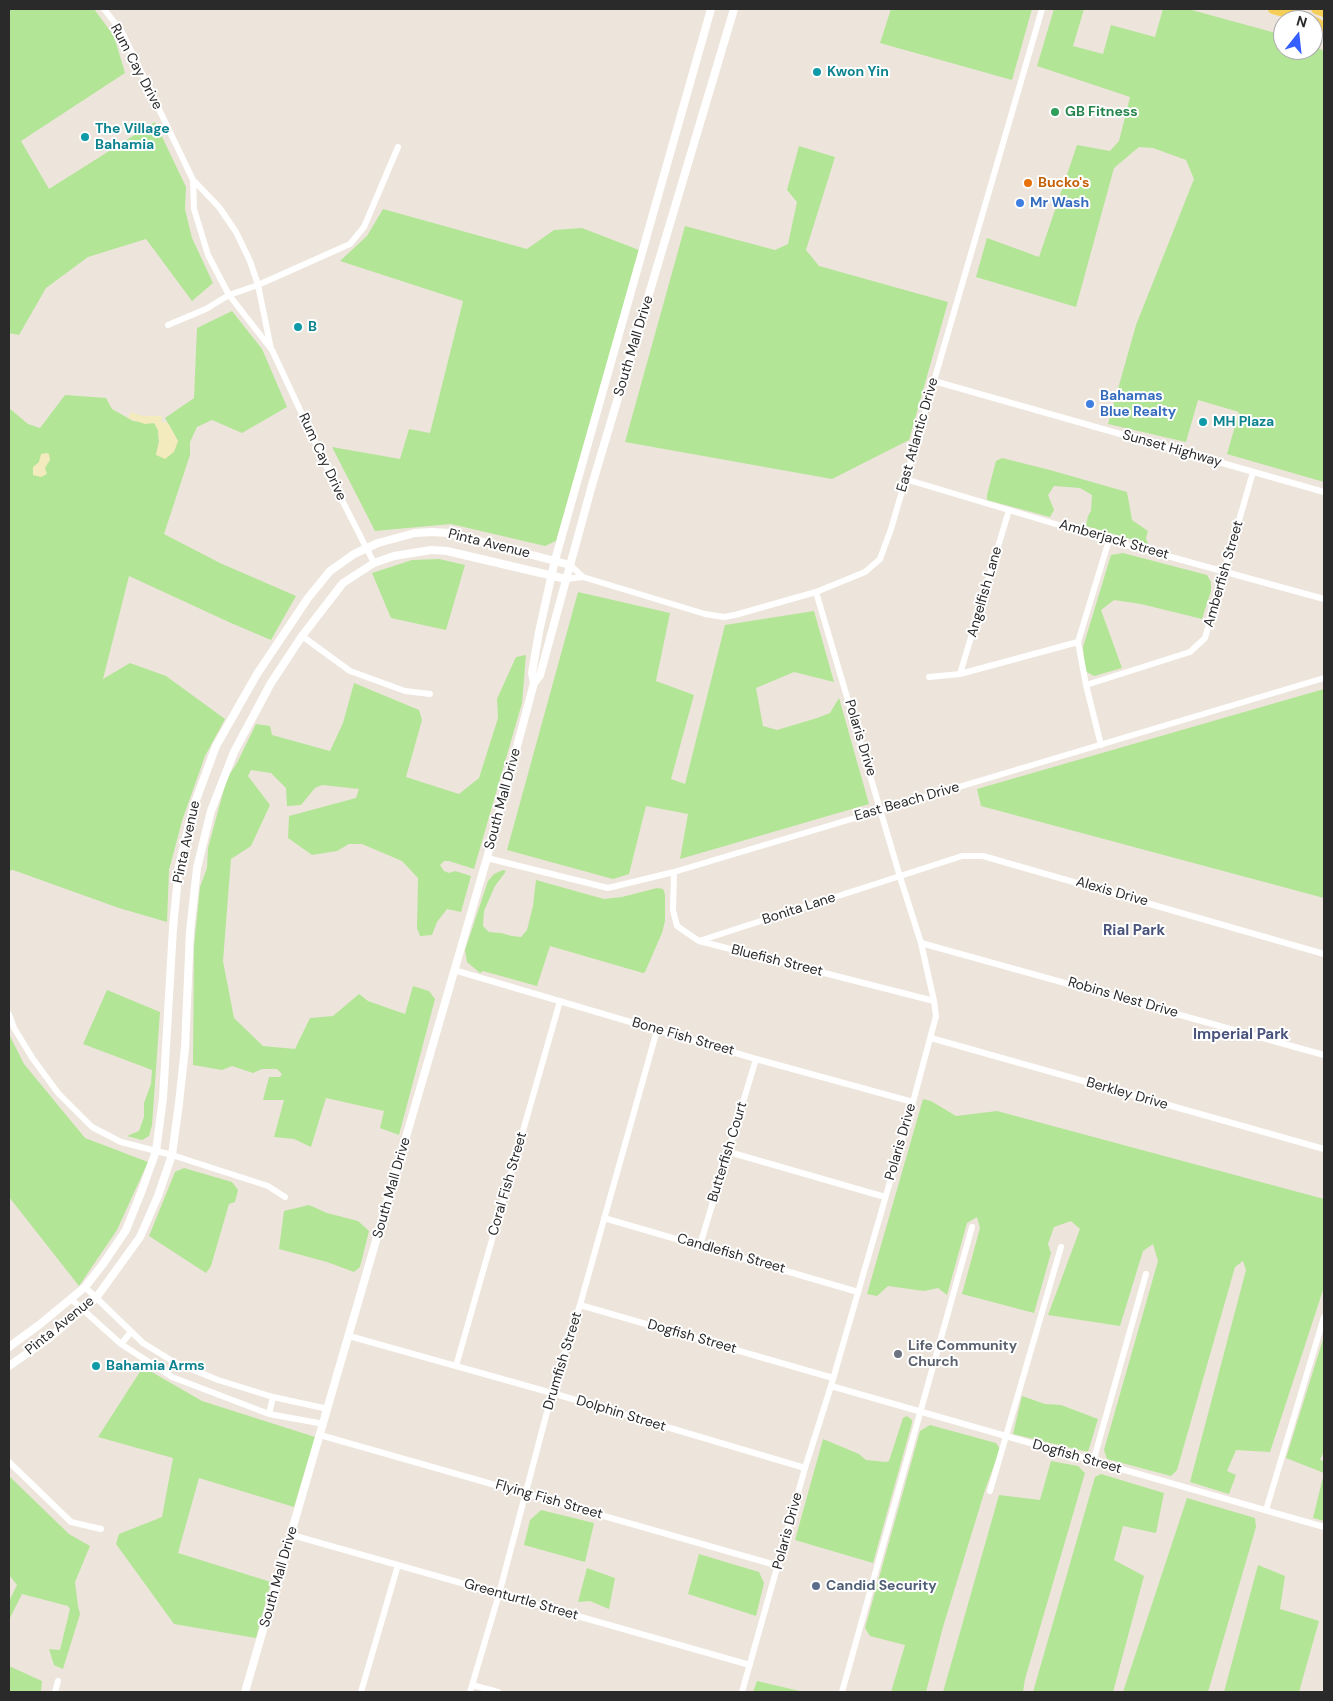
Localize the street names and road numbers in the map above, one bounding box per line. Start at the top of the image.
street label: Rum Cay Drive [106,21,166,113]
street label: South Mall Drive [611,294,657,398]
street label: East Atlantic Drive [894,376,942,494]
street label: Rum Cay Drive [294,411,350,503]
street label: Sunset Highway [1120,427,1224,471]
street label: Amberjack Street [1057,516,1171,564]
street label: Amberfish Street [1201,519,1247,629]
street label: Pinta Avenue [446,526,532,562]
street label: Angelfish Lane [964,545,1006,639]
street label: Polaris Drive [840,698,880,778]
street label: South Mall Drive [481,746,525,852]
street label: East Beach Drive [853,779,961,825]
street label: Pinta Avenue [170,799,204,885]
street label: Alexis Drive [1074,874,1150,910]
street label: Bonita Lane [760,889,838,929]
street label: Bluefish Street [729,941,825,981]
street label: Robins Nest Drive [1066,974,1180,1022]
street label: Bone Fish Street [630,1014,736,1060]
street label: Berkley Drive [1084,1074,1170,1114]
street label: Butterfish Court [705,1100,751,1204]
street label: Polaris Drive [882,1102,920,1182]
street label: Coral Fish Street [485,1130,531,1238]
street label: South Mall Drive [370,1136,414,1240]
street label: Candlefish Street [675,1231,787,1277]
street label: Pinta Avenue [22,1293,98,1359]
street label: Drumfish Street [540,1310,586,1412]
street label: Dogfish Street [646,1316,738,1358]
street label: Dolphin Street [574,1392,668,1436]
street label: Dogfish Street [1031,1436,1123,1478]
street label: Flying Fish Street [494,1477,604,1523]
street label: Polaris Drive [770,1491,806,1571]
street label: South Mall Drive [257,1525,301,1629]
street label: Greenturtle Street [462,1576,580,1624]

